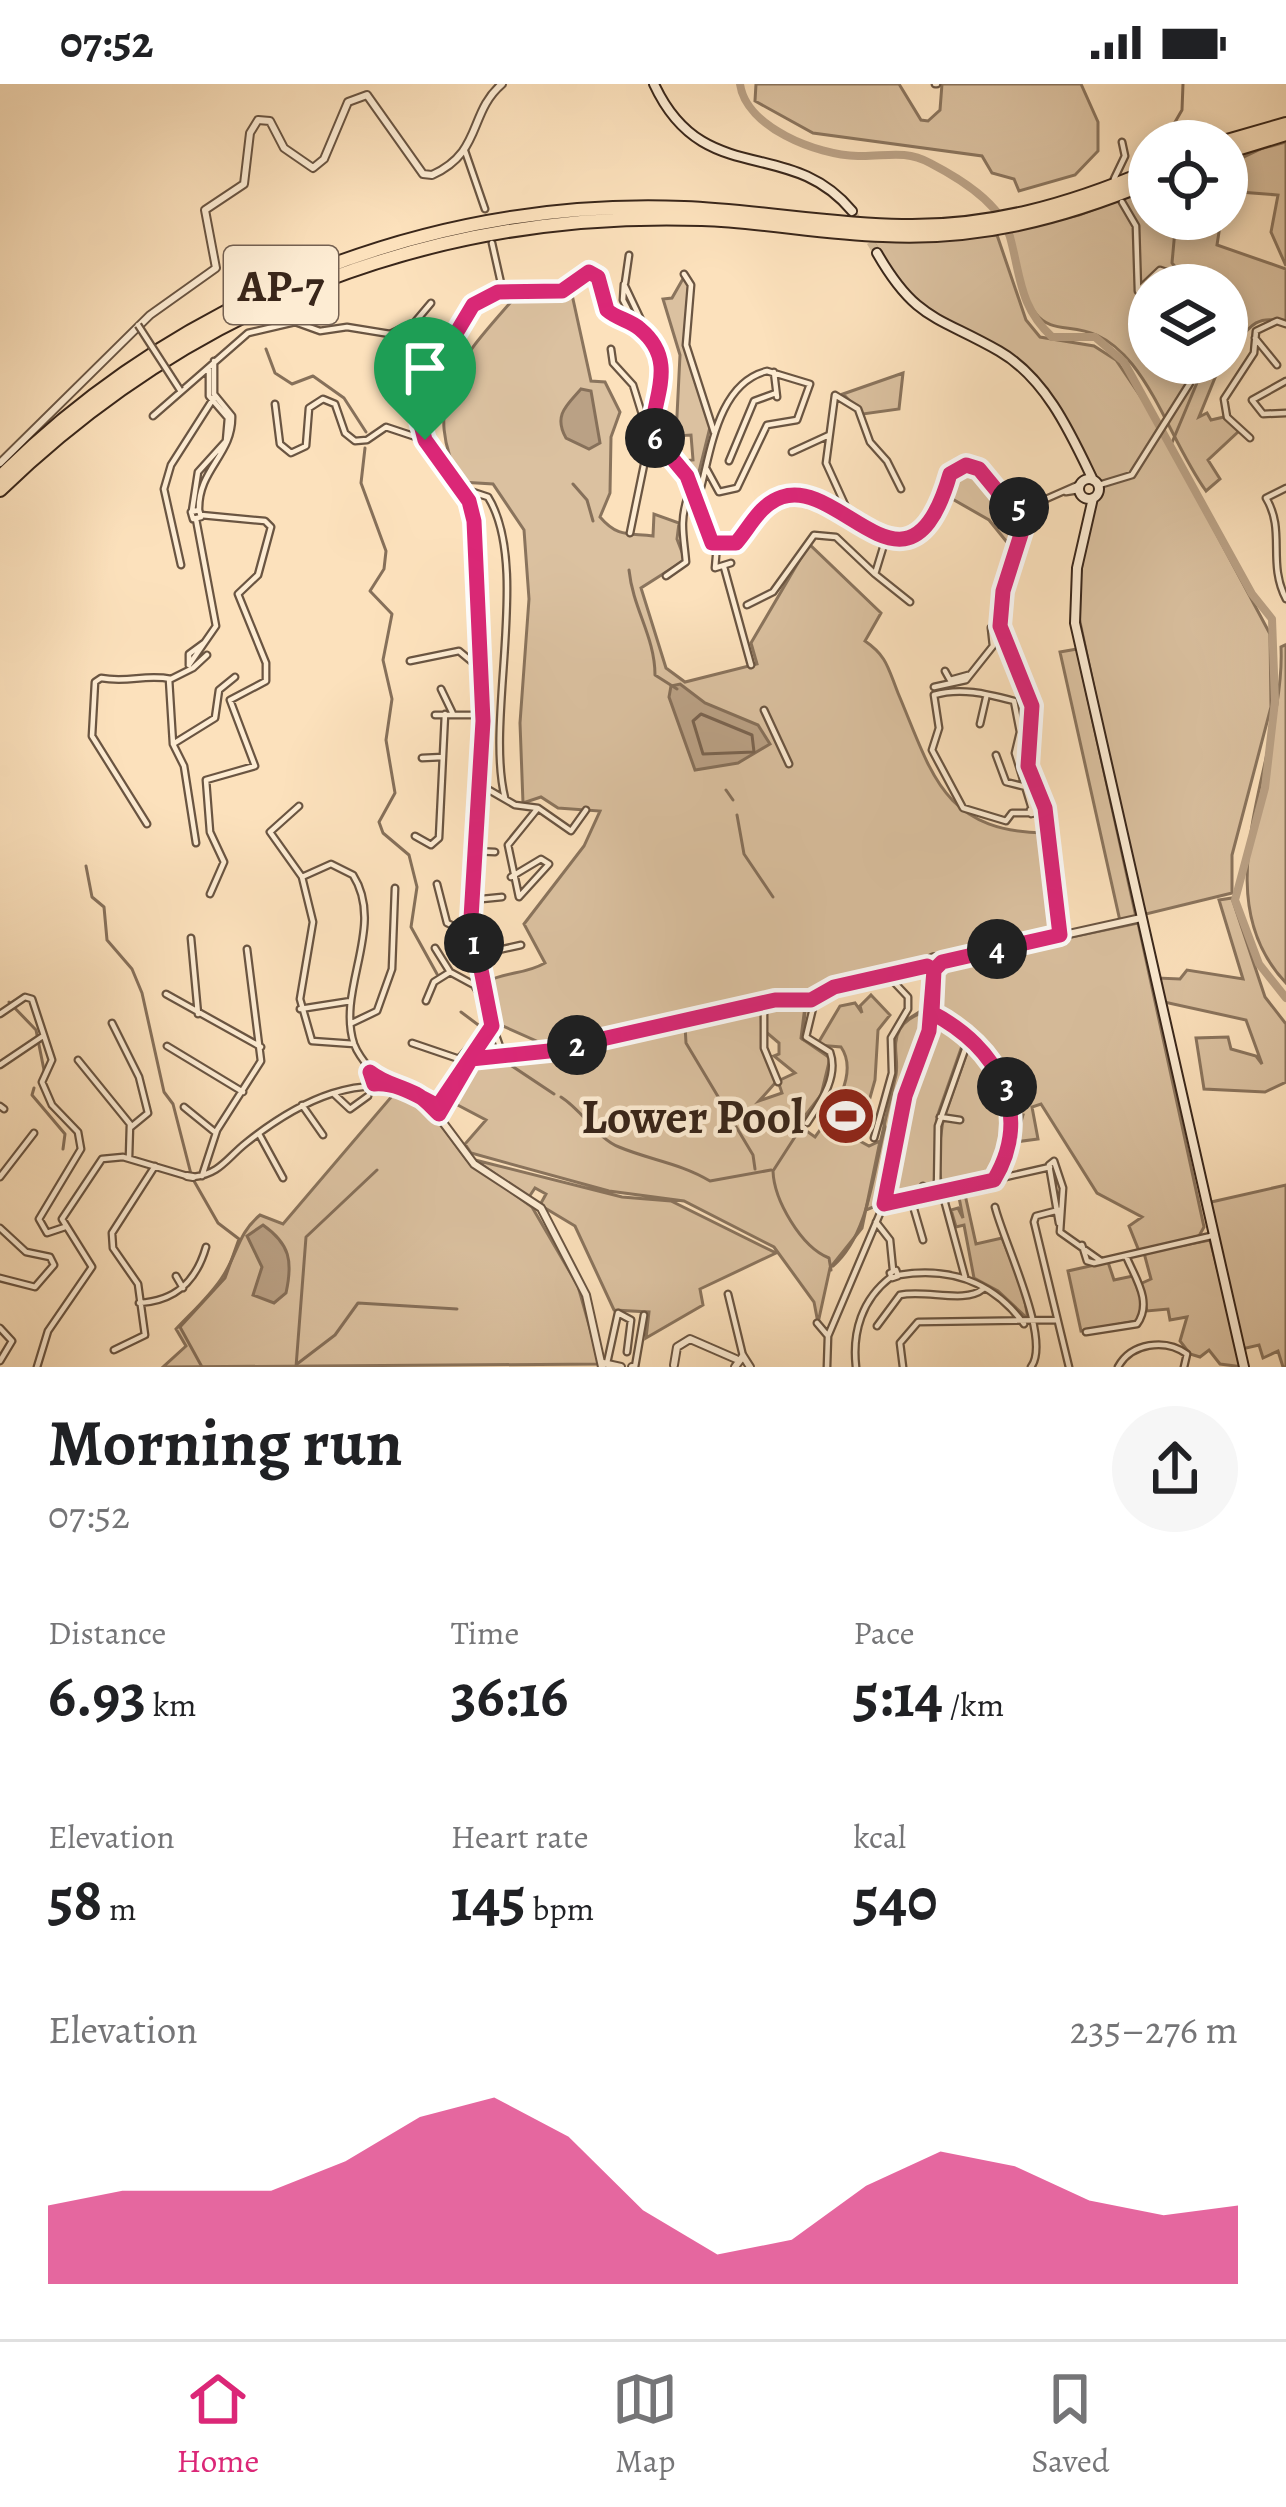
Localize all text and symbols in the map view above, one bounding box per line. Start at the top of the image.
text: 07:52 [60,11,154,73]
map controls [1128,120,1248,384]
button: locate [1128,120,1248,240]
road number: AP-7 [224,246,338,324]
button: layers [1128,264,1248,384]
pin [374,317,476,440]
icon: arrive [392,335,458,401]
pin: 6 [625,408,685,468]
text: 6 [647,415,663,460]
pin: 5 [989,477,1049,537]
text: 5 [1012,484,1026,529]
pin: 1 [444,913,504,973]
pin: 4 [967,919,1027,979]
text: 1 [468,920,480,965]
text: 4 [989,926,1005,971]
pin: 2 [547,1015,607,1075]
text: 2 [569,1022,585,1067]
pin: 3 [977,1057,1037,1117]
text: 3 [1000,1064,1014,1109]
place label: Lower Pool [581,1084,804,1150]
sports icon: Lower Pool [815,1085,877,1147]
text: Morning run [48,1398,403,1488]
button: share [1112,1406,1238,1532]
text: 07:52 [48,1488,130,1541]
text: Distance [48,1610,166,1655]
text: Time [451,1610,519,1655]
text: Pace [853,1610,915,1655]
text: 6.93 [48,1655,146,1737]
text: 36:16 [451,1655,568,1737]
text: 5:14 [853,1655,943,1737]
text: km [146,1682,197,1727]
text: /km [943,1682,1004,1727]
text: Elevation [48,1814,175,1859]
text: Heart rate [451,1814,588,1859]
text: kcal [853,1814,906,1859]
text: 58 [48,1859,102,1941]
text: 145 [451,1859,526,1941]
text: 540 [853,1859,937,1941]
text: m [102,1886,136,1931]
text: bpm [526,1886,594,1931]
text: Elevation [48,2003,198,2056]
text: 235–276 m [1070,2003,1238,2056]
tab: Home [176,2366,259,2483]
tab: Map [612,2366,678,2483]
tab: Saved [1031,2366,1110,2483]

